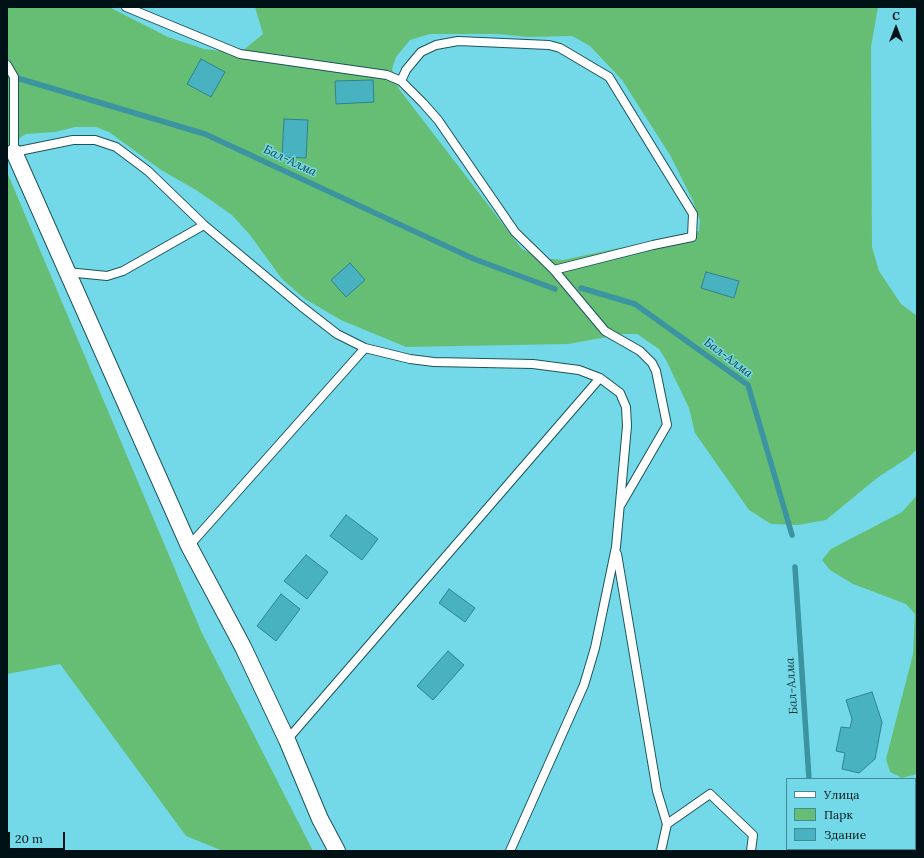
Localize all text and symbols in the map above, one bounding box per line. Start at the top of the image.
north arrow [876,8,916,48]
text: С [892,9,900,23]
water label: Бал-Алма [261,142,319,180]
water label: Бал-Алма [701,335,755,381]
water label: Бал-Алма [783,657,801,715]
legend [786,778,916,850]
text: Улица [824,787,860,802]
text: Парк [824,807,853,822]
scale bar [10,824,67,850]
text: Здание [824,827,866,842]
text: 20 m [15,831,43,846]

